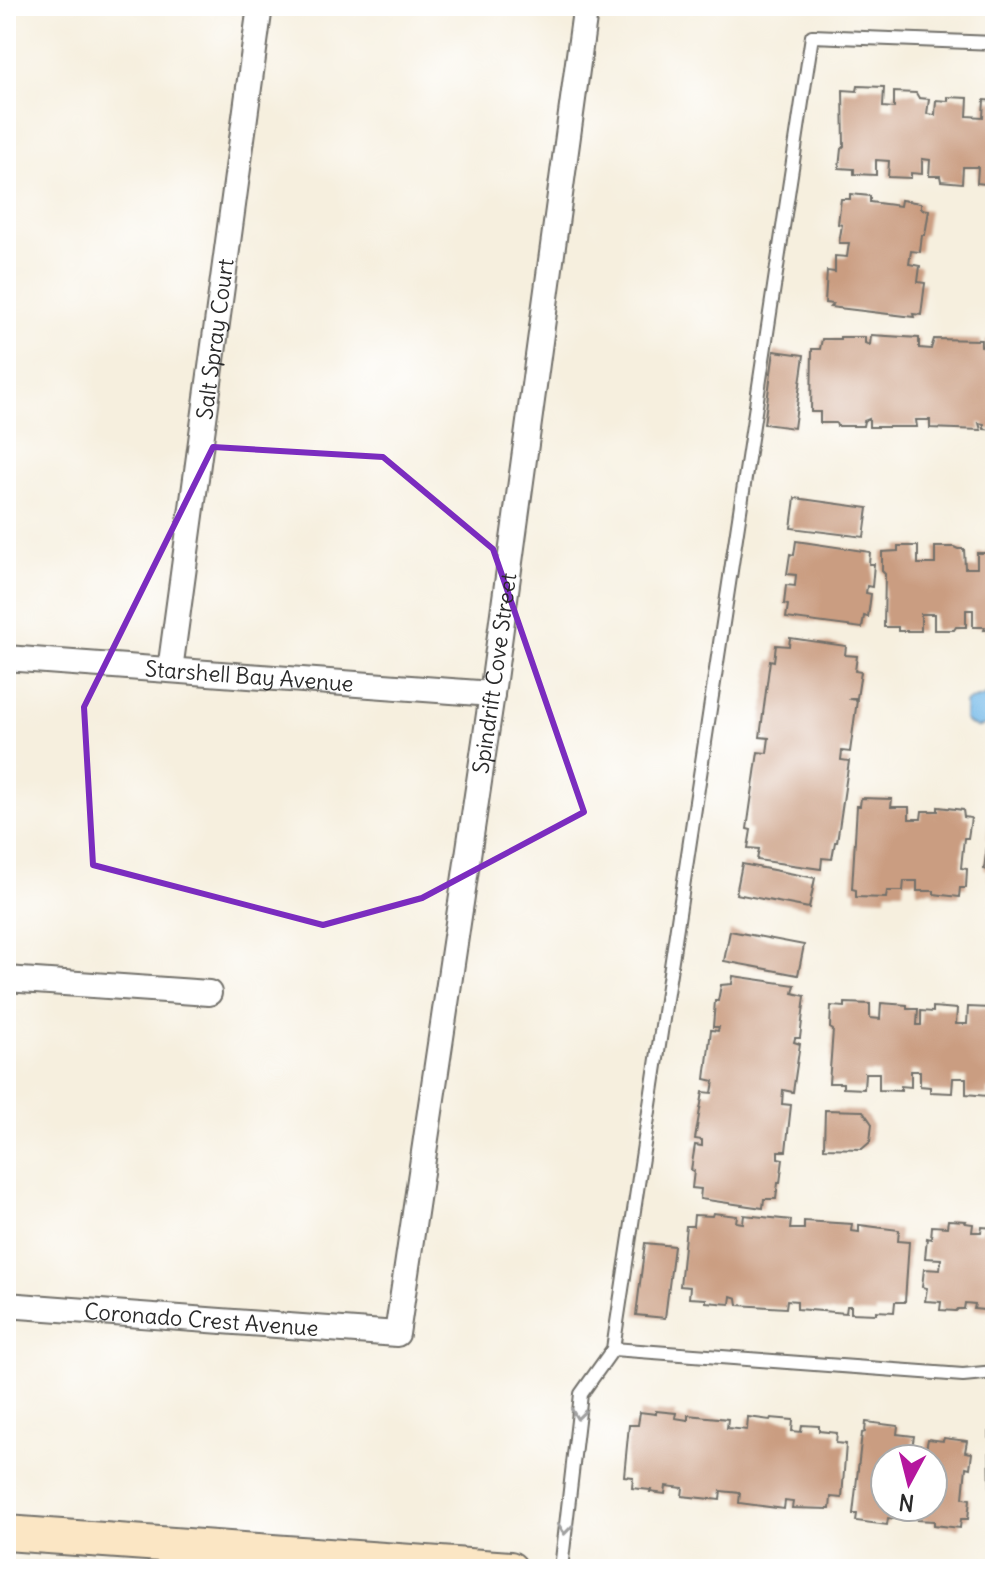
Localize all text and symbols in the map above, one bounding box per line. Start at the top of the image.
street label: Salt Spray Court [190,257,240,421]
street label: Spindrift Cove Street [466,571,522,775]
street label: Starshell Bay Avenue [144,654,355,698]
street label: Coronado Crest Avenue [83,1297,319,1342]
one-way arrow [570,1408,587,1421]
north arrow [869,1443,949,1523]
text: N [897,1488,916,1518]
one-way arrow [557,1523,574,1536]

